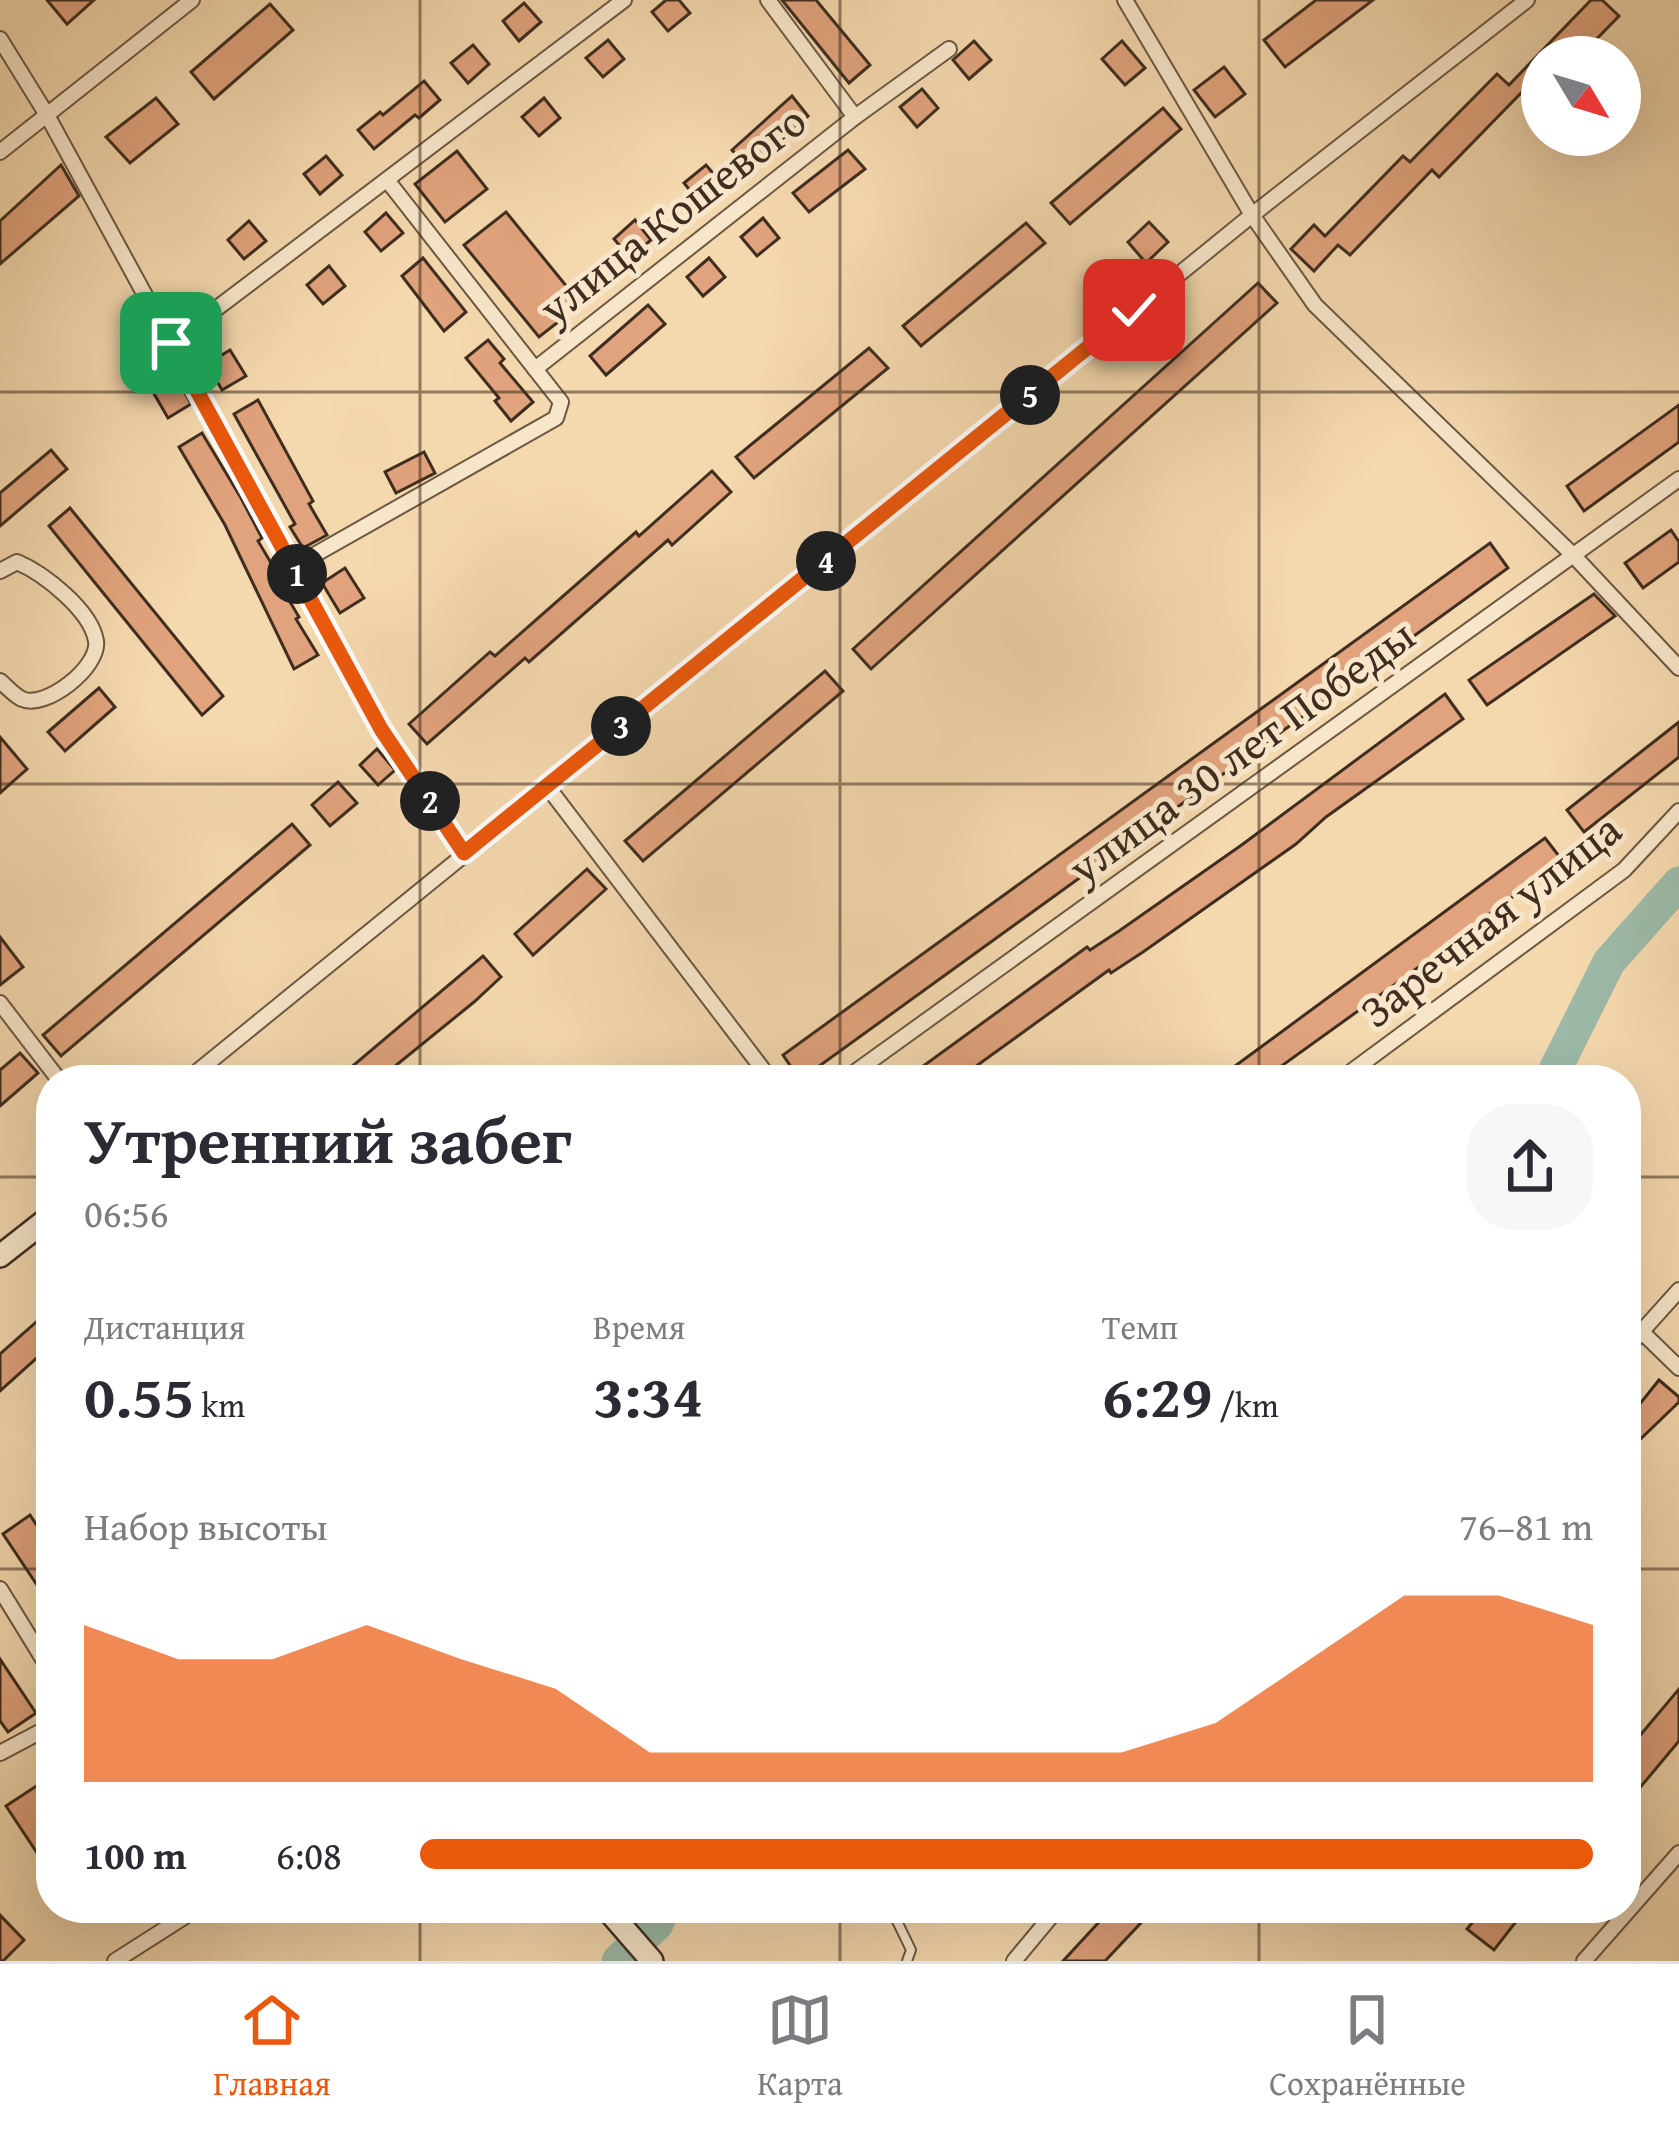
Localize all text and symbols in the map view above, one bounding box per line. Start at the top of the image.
north arrow [1521,36,1641,156]
map controls [1521,36,1641,156]
street label: улица Кошевого [523,88,819,340]
pin [1083,259,1185,361]
icon: check [1101,277,1167,343]
pin [120,292,222,394]
icon: arrive [138,310,204,376]
pin: 5 [1000,365,1060,425]
text: 5 [1021,371,1039,419]
pin: 4 [796,531,856,591]
text: 4 [817,537,835,585]
pin: 1 [267,544,327,604]
text: 1 [288,550,306,598]
street label: улица 30 лет Победы [1053,603,1427,899]
pin: 3 [591,696,651,756]
text: 3 [612,702,630,750]
pin: 2 [400,771,460,831]
text: 2 [421,777,439,825]
street label: Заречная улица [1345,796,1635,1042]
text: Утренний забег [84,1090,572,1187]
button: share [1467,1104,1593,1230]
text: 06:56 [84,1184,169,1241]
text: Дистанция [84,1303,245,1351]
text: Время [593,1303,685,1351]
text: Темп [1102,1303,1178,1351]
text: 0.55 [84,1351,194,1439]
text: 3:34 [593,1351,703,1439]
text: 6:29 [1102,1351,1212,1439]
text: km [194,1381,245,1429]
text: /km [1212,1381,1279,1429]
text: Набор высоты [84,1497,328,1554]
text: 76–81 m [1459,1497,1593,1554]
text: 100 m [84,1826,187,1883]
text: 6:08 [276,1826,342,1883]
tab: Главная [213,1987,331,2107]
tab: Карта [757,1987,843,2107]
tab: Сохранённые [1269,1987,1466,2107]

